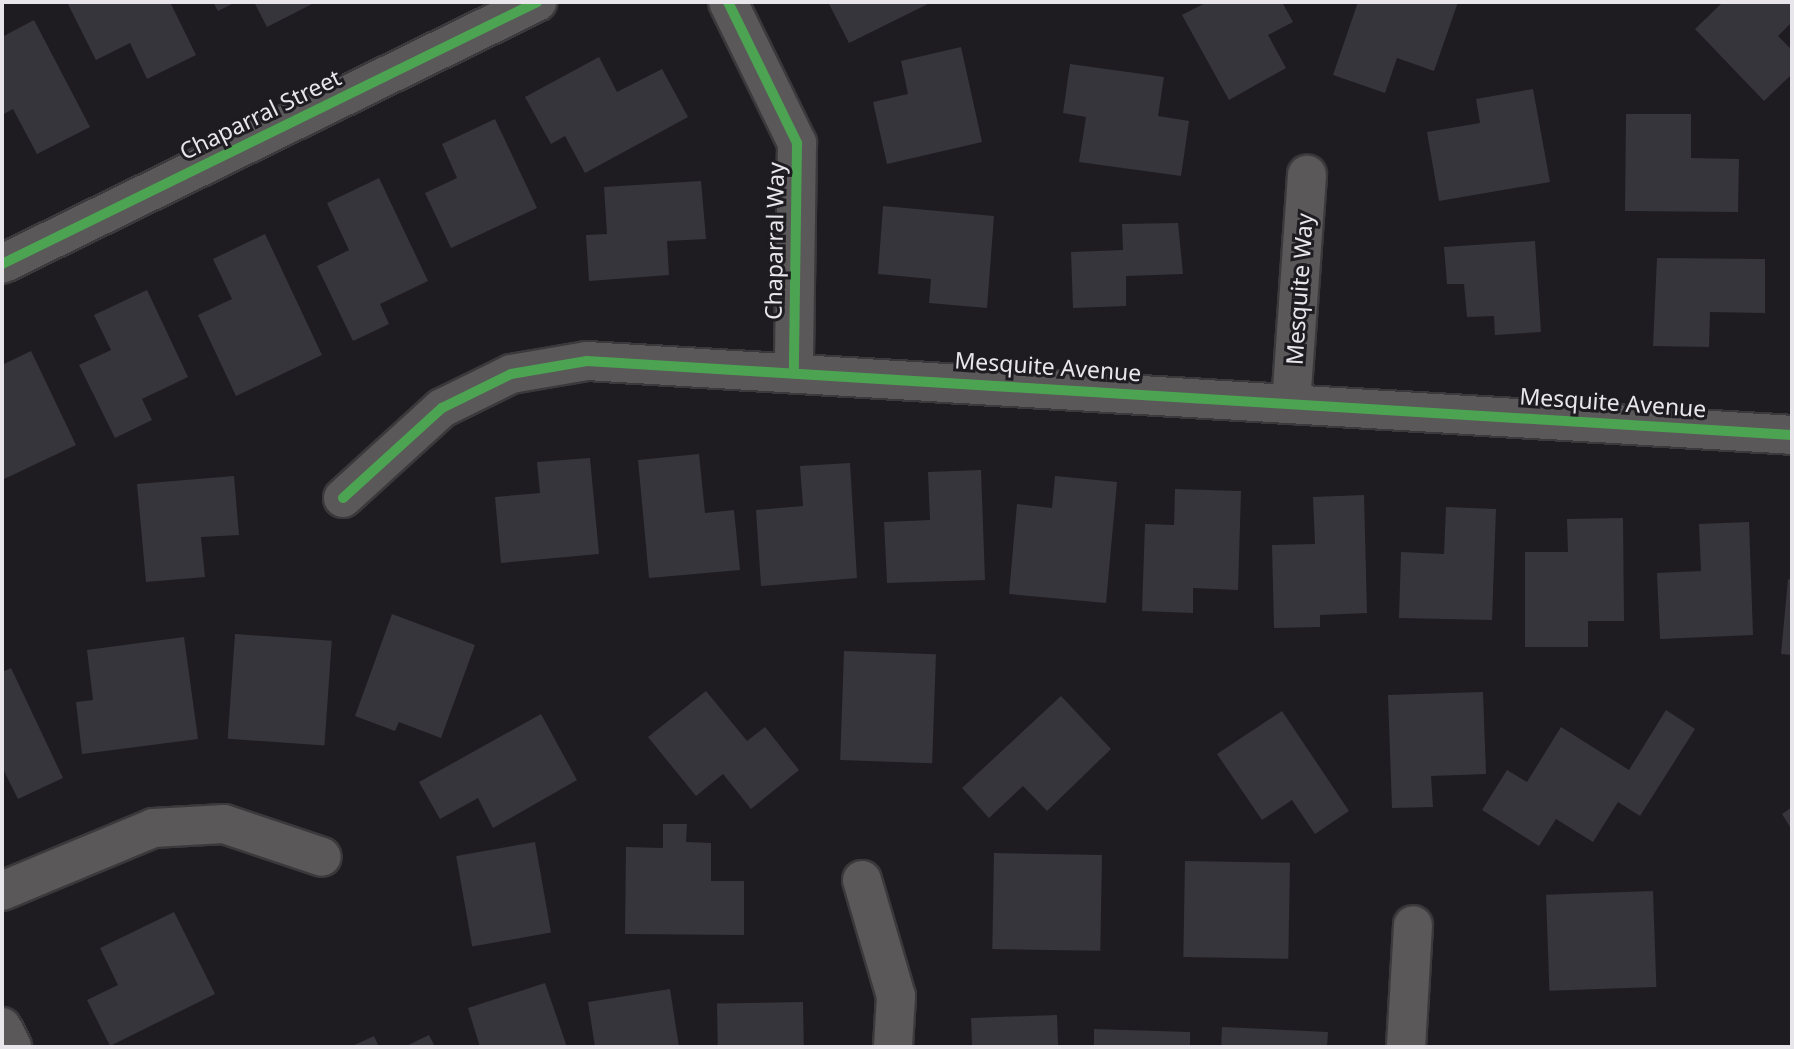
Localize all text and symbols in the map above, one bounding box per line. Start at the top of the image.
street label: Chaparral Street [175,63,345,165]
street label: Chaparral Way [759,162,789,320]
street label: Mesquite Way [1280,212,1318,366]
street label: Mesquite Avenue [954,346,1142,386]
street label: Mesquite Avenue [1519,382,1707,422]

